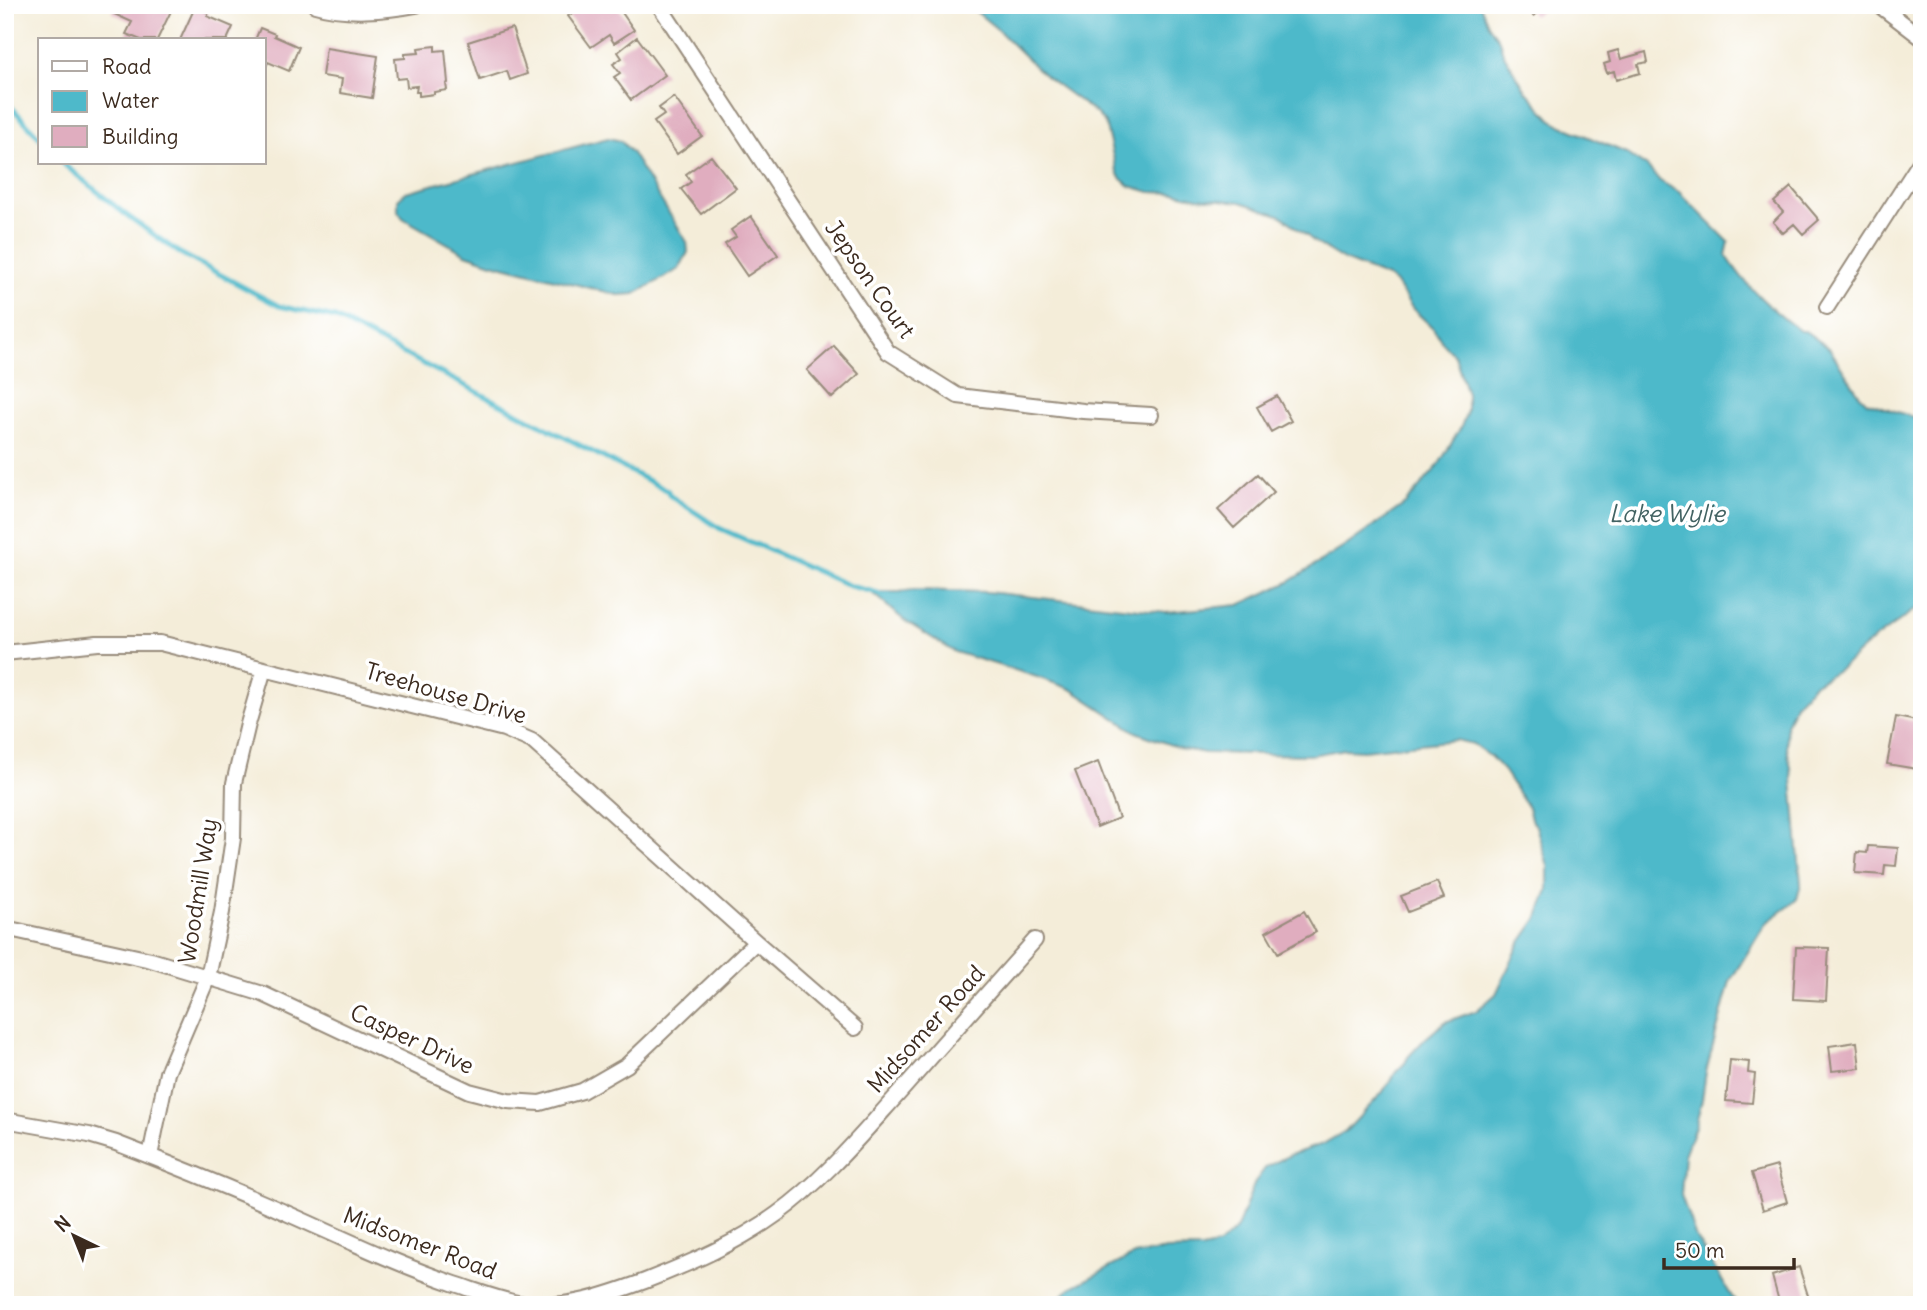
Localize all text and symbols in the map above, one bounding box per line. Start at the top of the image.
legend [38,38,266,164]
text: Road [102,53,151,80]
text: Water [102,87,160,114]
text: Building [102,123,178,150]
street label: Jepson Court [819,214,922,344]
water label: Lake Wylie [1609,498,1727,528]
street label: Treehouse Drive [362,656,530,729]
street label: Woodmill Way [172,816,223,966]
street label: Midsomer Road [861,959,991,1099]
street label: Casper Drive [346,997,479,1080]
street label: Midsomer Road [339,1200,501,1285]
north arrow [38,1202,108,1272]
text: N [49,1210,75,1237]
scale bar [1664,1226,1794,1270]
text: 50 m [1675,1237,1724,1264]

